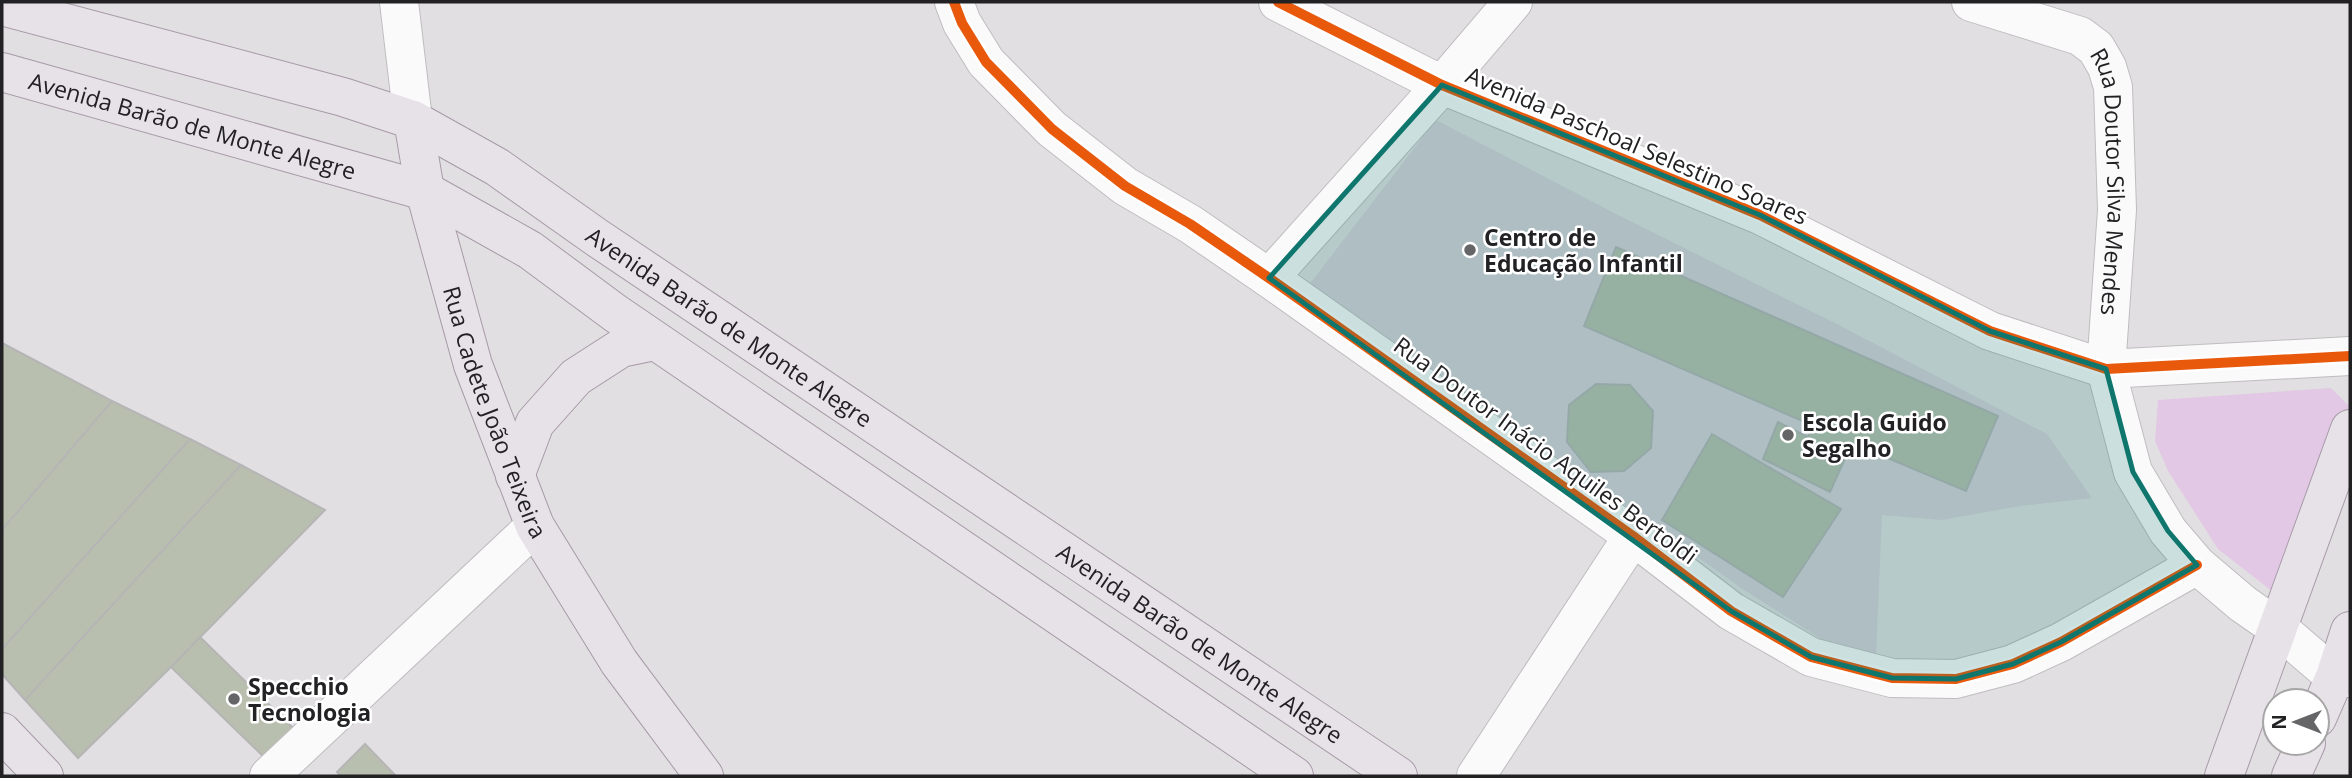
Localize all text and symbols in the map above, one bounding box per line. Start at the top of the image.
street label: Rua Doutor Silva Mendes [2083,42,2133,316]
street label: Avenida Paschoal Selestino Soares [1461,58,1813,232]
street label: Avenida Barão de Monte Alegre [25,64,360,187]
street label: Avenida Barão de Monte Alegre [580,219,879,434]
place label: Centro de Educação Infantil [1484,221,1683,279]
marker: Centro de Educação Infantil [1462,242,1478,258]
street label: Rua Cadete João Teixeira [436,282,555,544]
street label: Rua Doutor Inácio Aquiles Bertoldi [1388,329,1704,571]
place label: Escola Guido Segalho [1802,406,1947,464]
marker: Escola Guido Segalho [1780,427,1796,443]
street label: Avenida Barão de Monte Alegre [1051,535,1349,751]
place label: Specchio Tecnologia [248,670,371,728]
north arrow [2261,687,2331,757]
marker: Specchio Tecnologia [226,691,242,707]
text: N [2266,714,2292,730]

